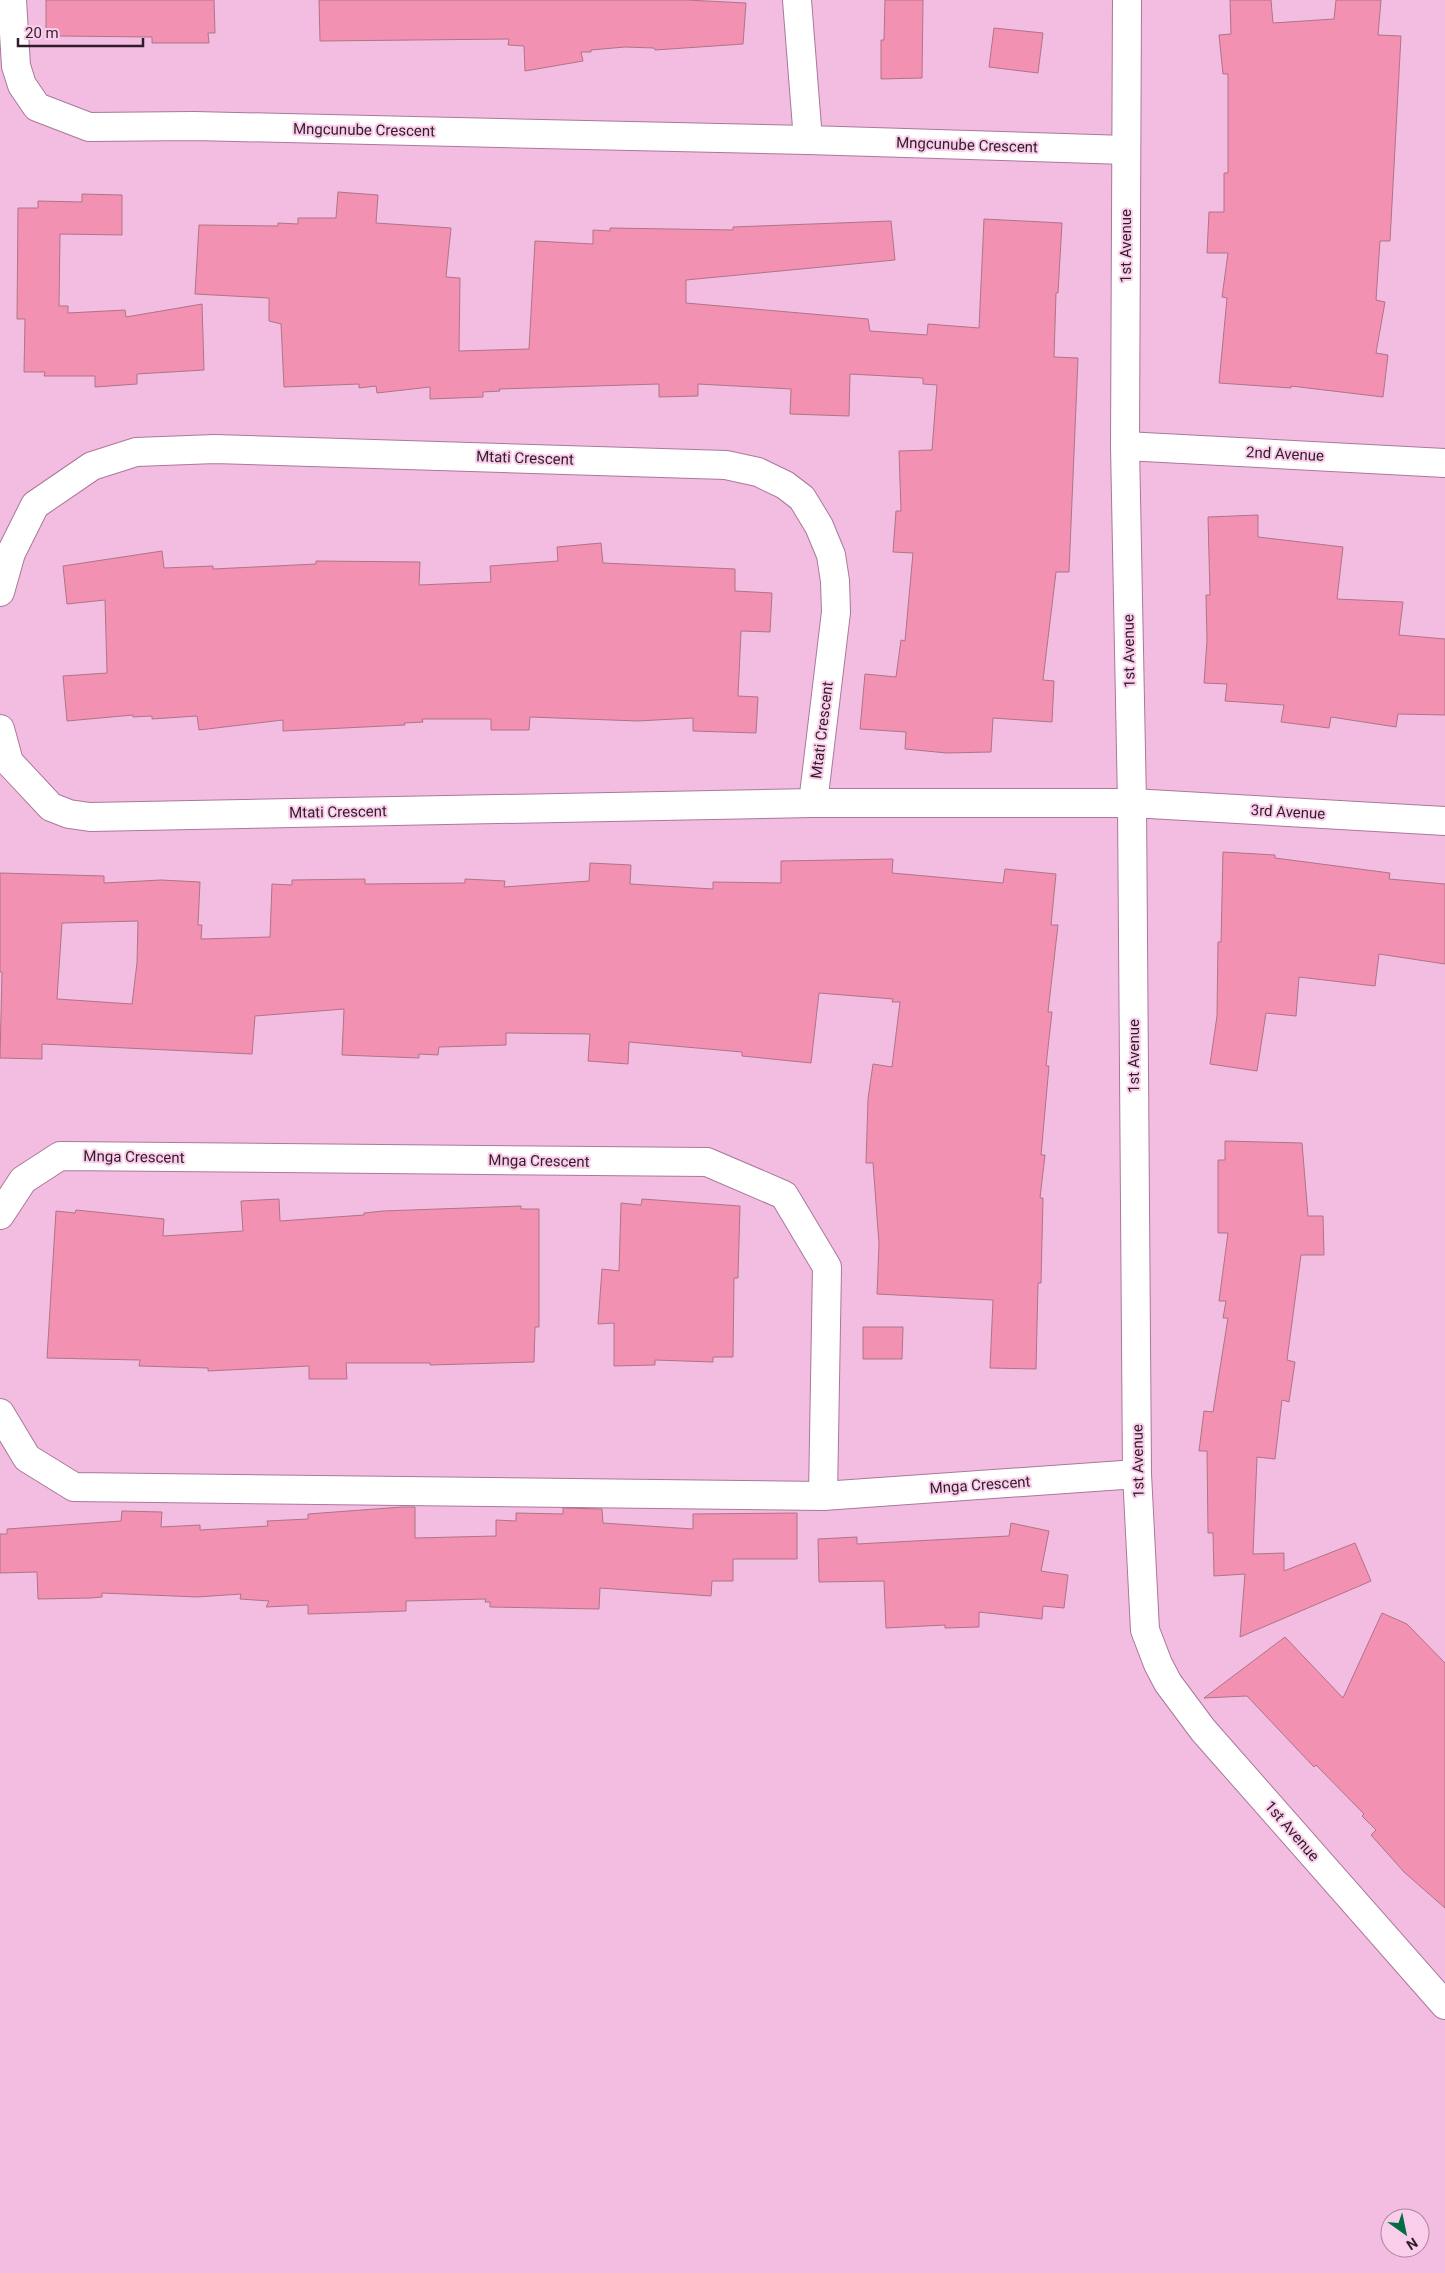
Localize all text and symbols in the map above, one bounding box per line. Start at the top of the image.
scale bar [18,15,142,47]
text: 20 m [25,24,59,42]
street label: Mngcunube Crescent [293,120,435,140]
street label: Mngcunube Crescent [896,134,1038,156]
street label: 1st Avenue [1117,209,1135,283]
street label: 2nd Avenue [1246,443,1324,465]
street label: Mtati Crescent [476,447,574,469]
street label: 1st Avenue [1119,614,1139,688]
street label: Mtati Crescent [807,680,837,780]
street label: 3rd Avenue [1250,801,1326,823]
street label: Mtati Crescent [289,802,387,822]
street label: 1st Avenue [1125,1019,1143,1093]
street label: Mnga Crescent [83,1147,185,1167]
street label: Mnga Crescent [488,1151,590,1171]
street label: 1st Avenue [1128,1424,1148,1498]
street label: Mnga Crescent [929,1472,1031,1498]
street label: 1st Avenue [1261,1797,1323,1865]
north arrow [1380,2208,1430,2258]
text: N [1404,2234,1421,2253]

